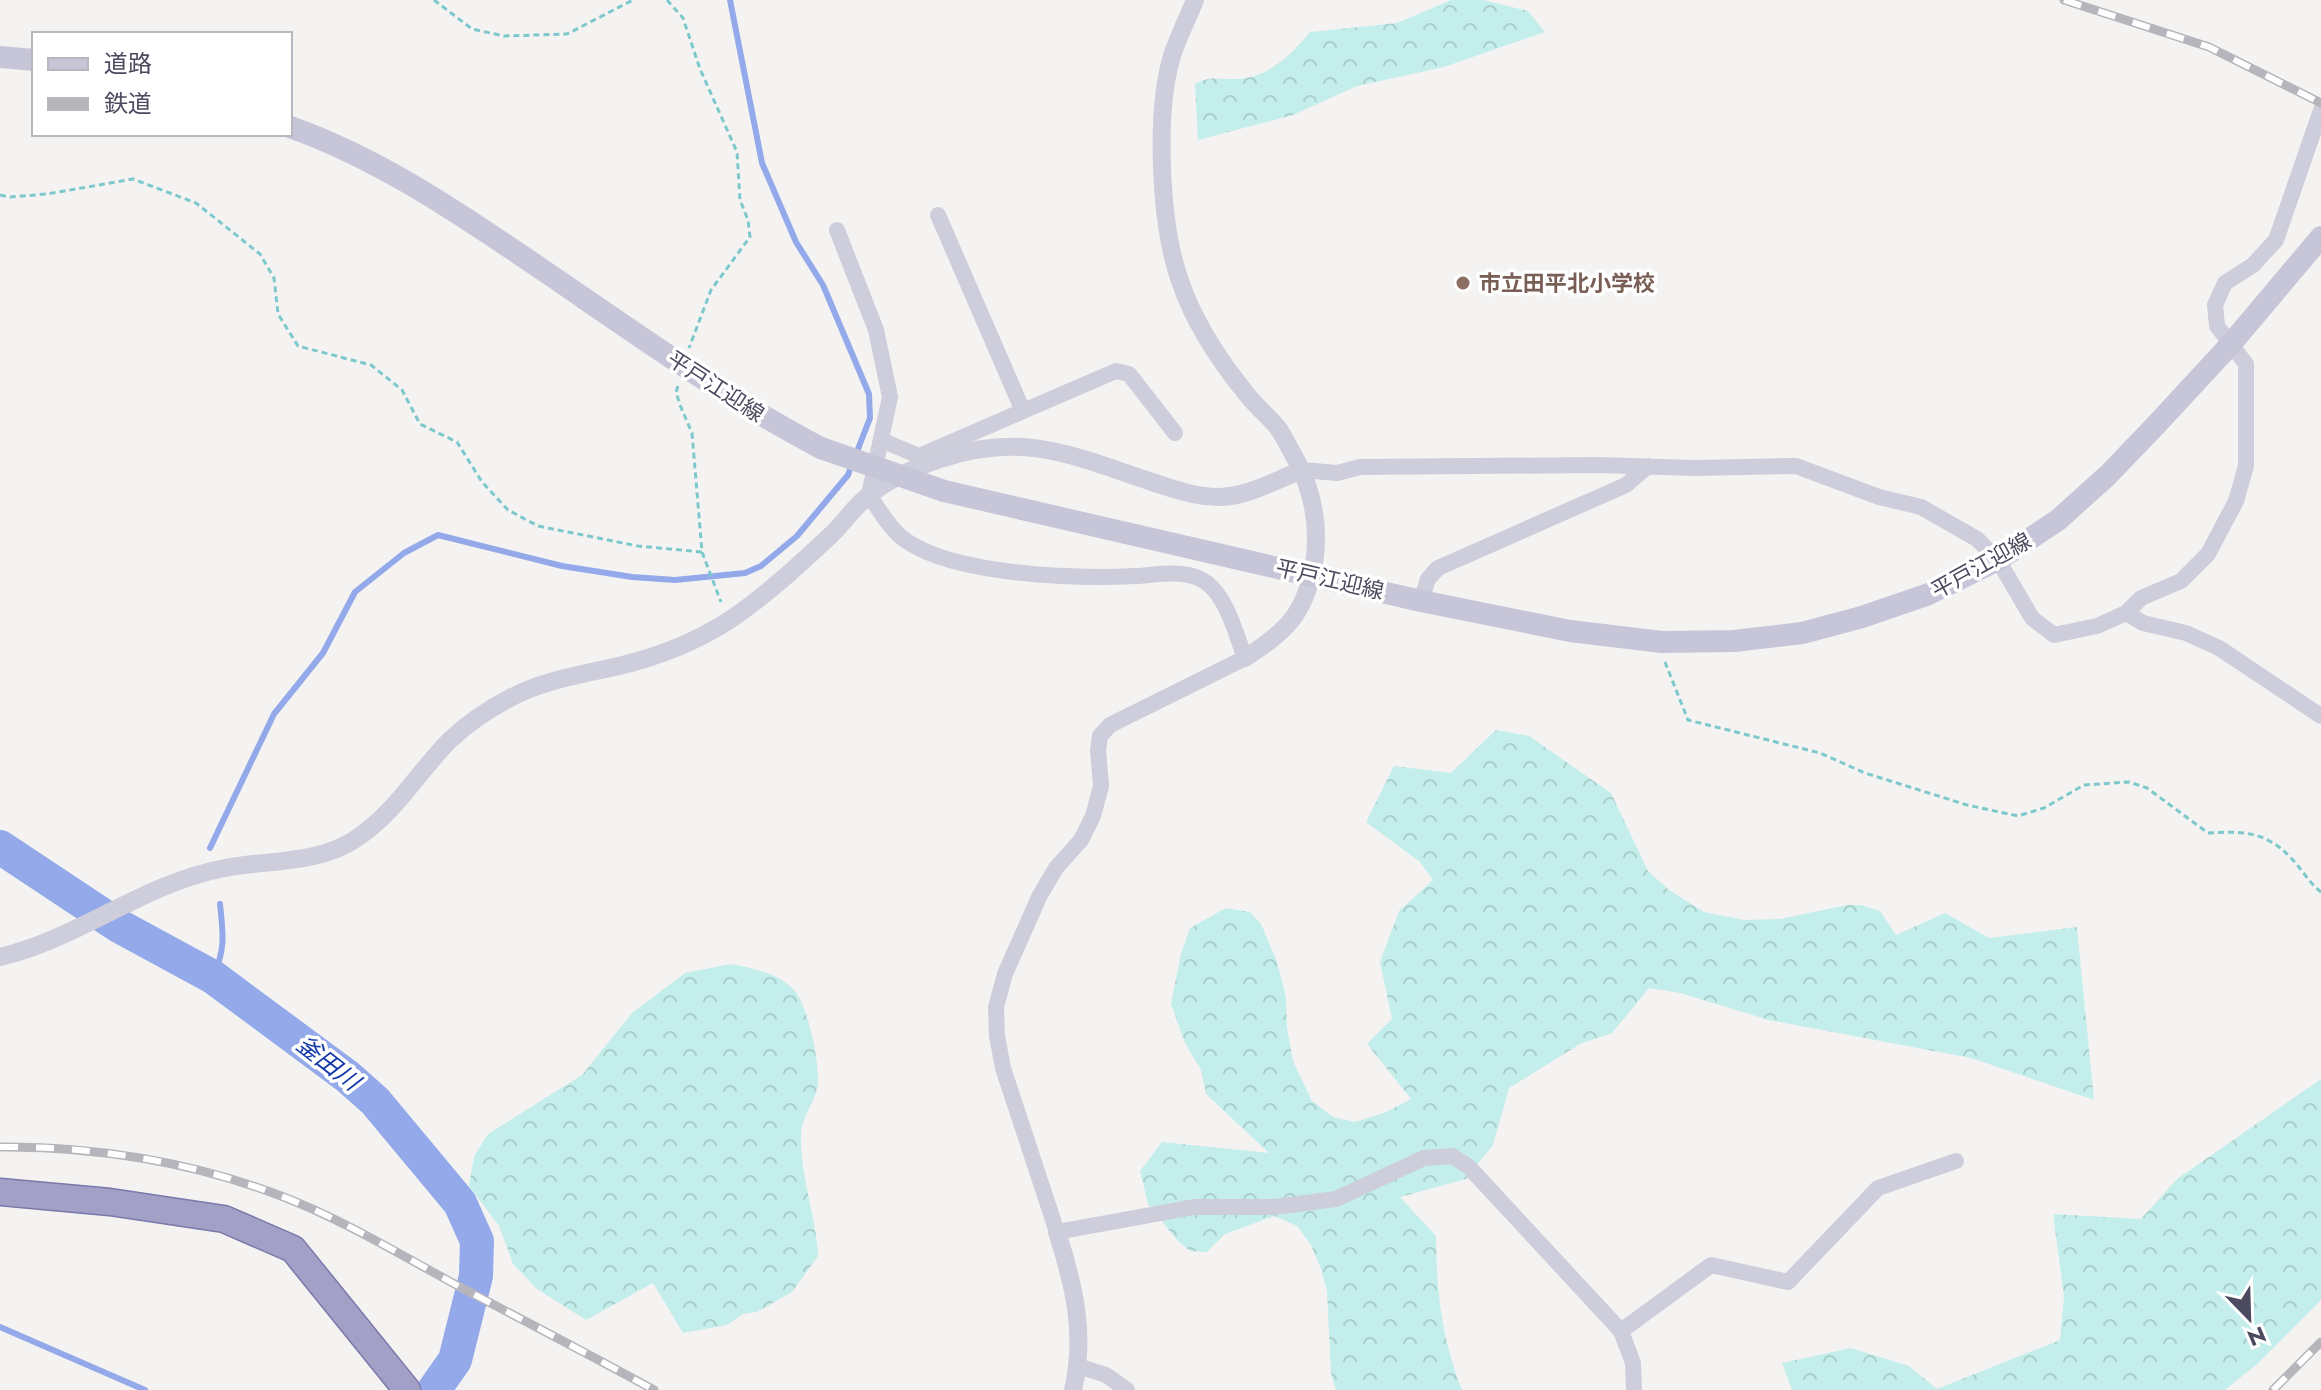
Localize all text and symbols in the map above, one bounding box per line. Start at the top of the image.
legend [32,32,292,136]
text: 道路 [104,46,152,81]
text: 鉄道 [104,86,152,121]
place label: 市立田平北小学校 [1479,267,1655,299]
marker: 市立田平北小学校 [1454,274,1472,292]
street label: 平戸江迎線 [661,343,771,429]
street label: 平戸江迎線 [1925,524,2037,606]
street label: 平戸江迎線 [1273,551,1387,607]
water label: 釜田川 [289,1027,370,1100]
north arrow [2209,1278,2289,1358]
text: N [2243,1318,2271,1355]

